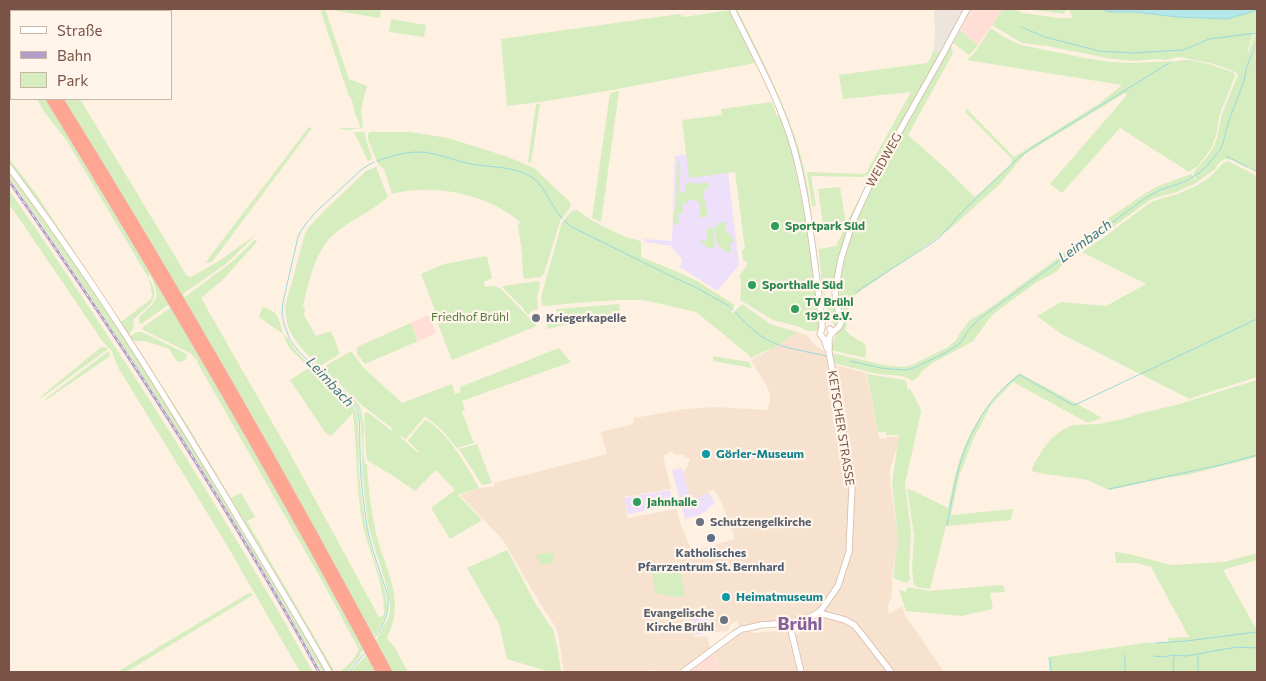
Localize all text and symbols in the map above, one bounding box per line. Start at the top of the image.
legend [10,10,172,100]
text: Straße [57,21,103,39]
text: Bahn [57,46,92,64]
text: Park [57,71,88,89]
street label: WEIDWEG [863,131,905,189]
water label: Leimbach [1055,216,1115,266]
place label: Sportpark Süd [785,219,865,233]
marker: Sportpark Süd [769,220,781,232]
place label: Sporthalle Süd [762,278,843,292]
marker: Sporthalle Süd [746,279,758,291]
place label: TV Brühl 1912 e.V. [805,295,854,323]
marker: TV Brühl 1912 e.V. [789,303,801,315]
park label: Friedhof Brühl [431,310,509,324]
place label: Kriegerkapelle [546,311,626,325]
marker: Kriegerkapelle [530,312,542,324]
water label: Leimbach [303,354,357,410]
street label: KETSCHER STRASSE [825,369,857,487]
place label: Görler-Museum [716,447,804,461]
marker: Görler-Museum [700,448,712,460]
place label: Jahnhalle [647,495,697,509]
marker: Jahnhalle [631,496,643,508]
place label: Schutzengelkirche [710,515,811,529]
marker: Schutzengelkirche [694,516,706,528]
marker: Katholisches Pfarrzentrum St. Bernhard [705,532,717,544]
place label: Katholisches Pfarrzentrum St. Bernhard [638,546,784,574]
place label: Heimatmuseum [736,590,823,604]
marker: Heimatmuseum [720,591,732,603]
place label: Evangelische Kirche Brühl [643,606,714,634]
district label: Brühl [778,613,822,635]
marker: Evangelische Kirche Brühl [718,614,730,626]

